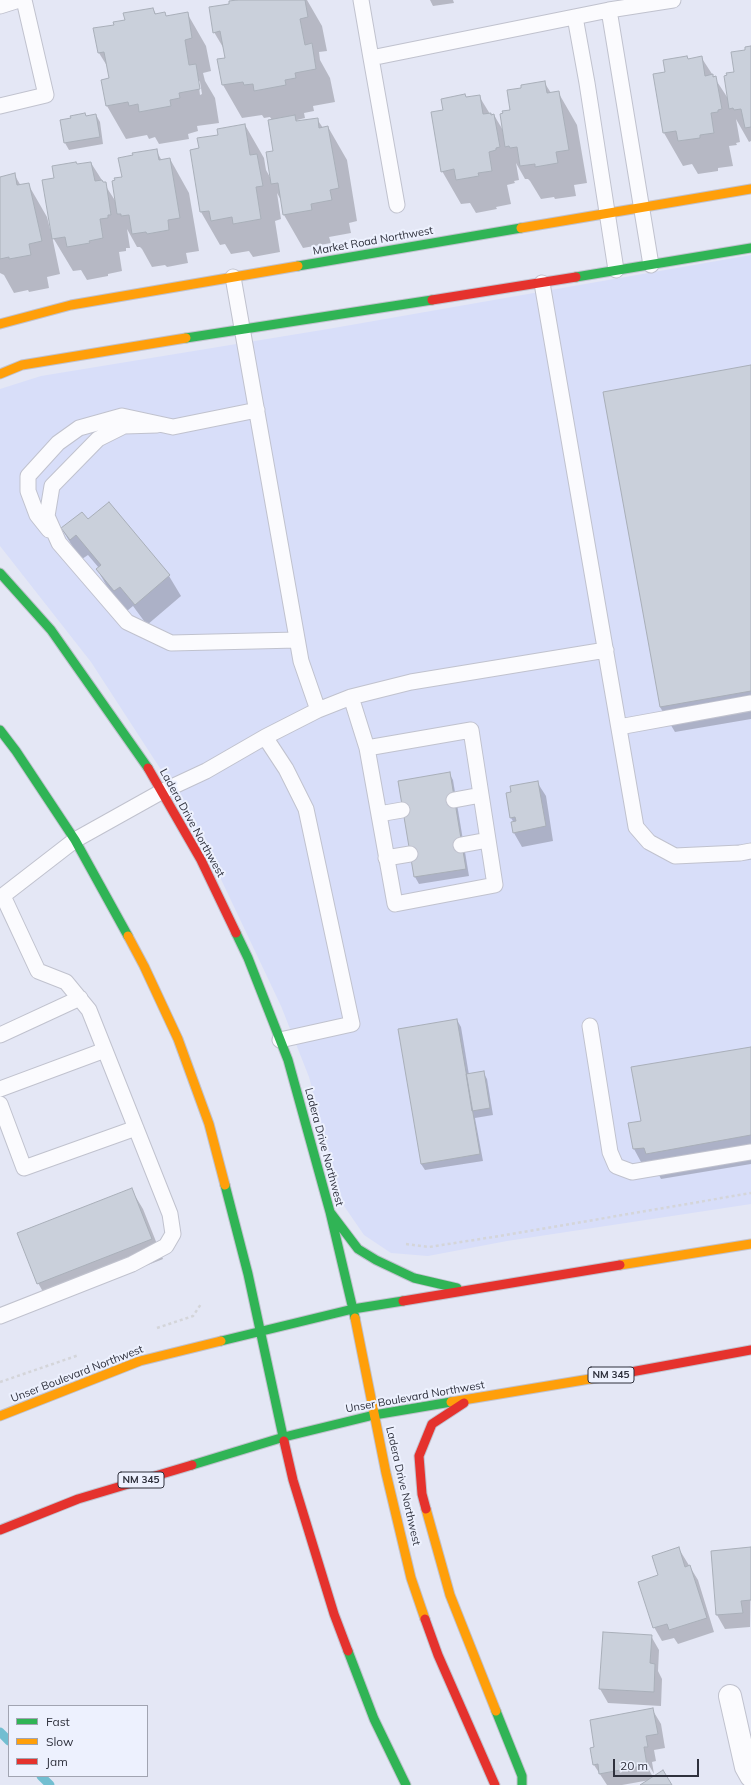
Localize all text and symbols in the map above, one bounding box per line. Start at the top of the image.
street label: Market Road Northwest [312,224,434,258]
street label: Ladera Drive Northwest [157,767,227,879]
street label: Ladera Drive Northwest [302,1086,346,1208]
street label: Unser Boulevard Northwest [9,1343,145,1405]
road number: NM 345 [588,1367,634,1383]
street label: Unser Boulevard Northwest [344,1378,486,1416]
street label: Ladera Drive Northwest [383,1425,423,1547]
road number: NM 345 [118,1472,164,1488]
legend [8,1705,148,1777]
text: Fast [46,1714,70,1729]
text: Slow [46,1734,74,1749]
scale bar [615,1751,701,1777]
text: Jam [46,1754,68,1769]
text: 20 m [620,1758,648,1773]

